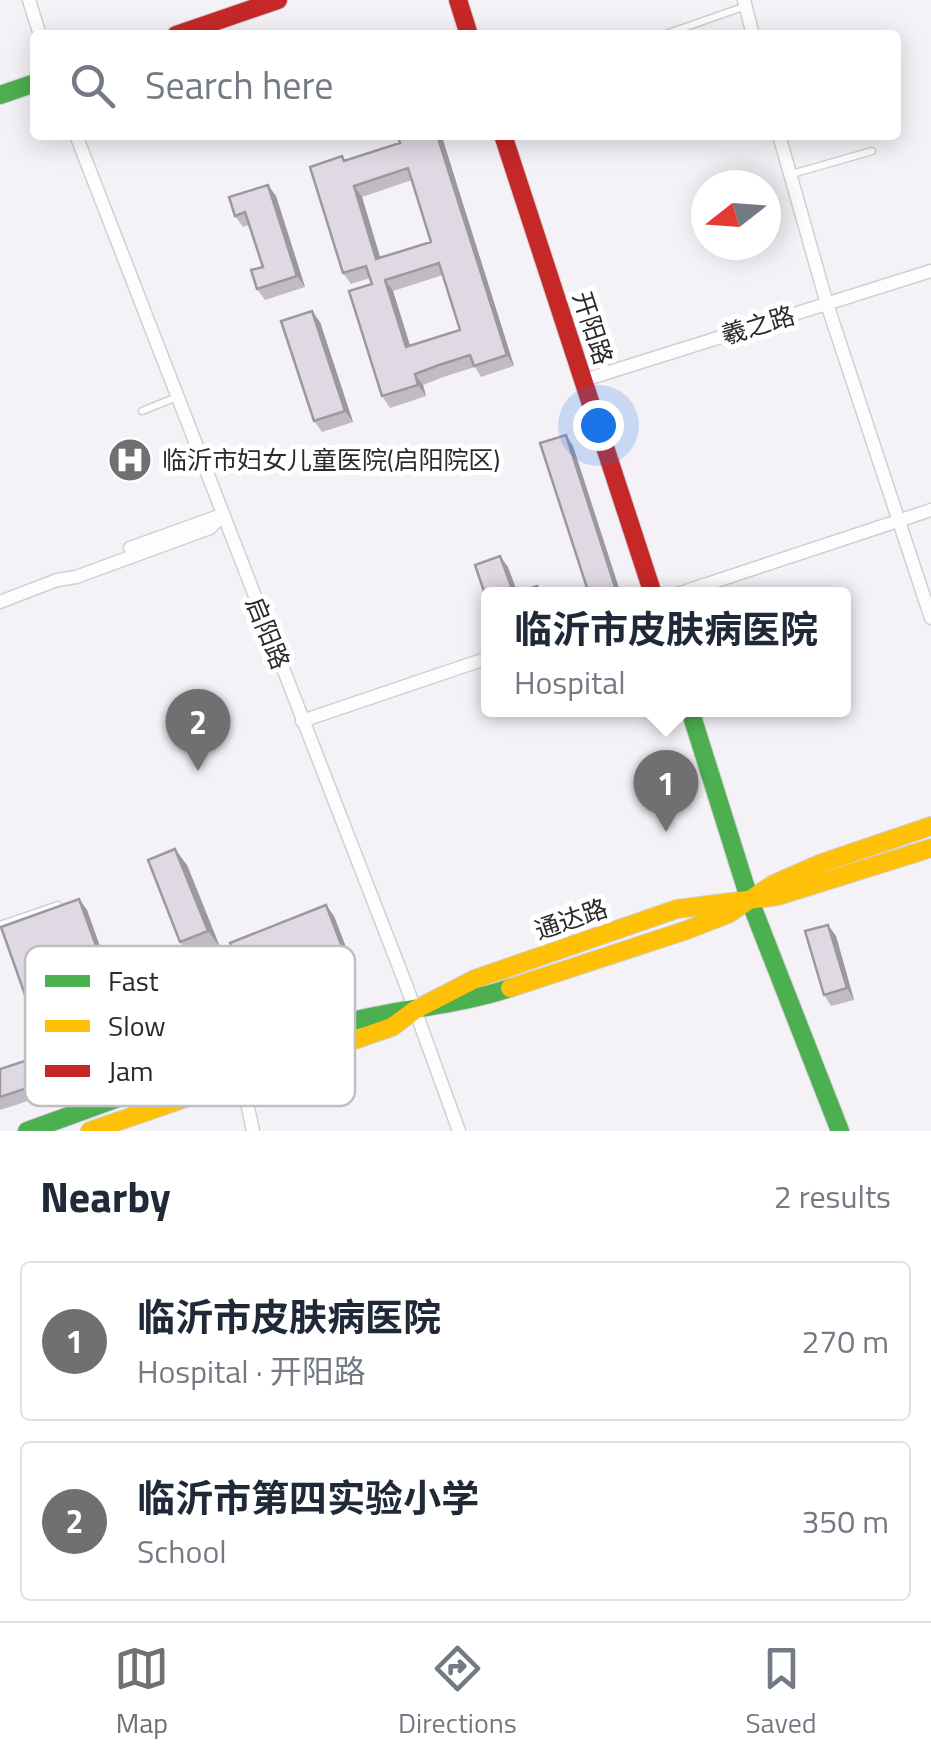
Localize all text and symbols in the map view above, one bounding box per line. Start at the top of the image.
search box [30,30,901,140]
text: Search here [145,56,333,114]
icon: search [65,58,120,113]
north arrow [691,170,781,260]
street label: 开阳路 [563,286,623,370]
street label: 羲之路 [717,296,799,354]
your location [573,400,624,451]
hospital icon: 临沂市妇女儿童医院(启阳院区) [107,437,153,483]
place label: 临沂市妇女儿童医院(启阳院区) [162,441,500,479]
popup [481,587,851,717]
street label: 启阳路 [236,591,300,675]
text: 临沂市皮肤病医院 [514,600,818,658]
text: Hospital [514,658,626,706]
pin: 2 [166,688,230,771]
pin: 1 [634,750,698,832]
street label: 通达路 [529,889,613,949]
legend [25,946,355,1106]
text: Fast [108,959,159,1002]
text: Slow [108,1004,166,1047]
text: Jam [108,1049,154,1092]
text: Nearby [40,1164,171,1228]
text: 2 results [774,1172,891,1220]
text: 临沂市皮肤病医院 [137,1288,441,1346]
text: 1 [66,1317,83,1365]
text: 270 m [801,1317,889,1365]
text: Hospital · 开阳路 [137,1347,366,1395]
text: 临沂市第四实验小学 [137,1469,479,1527]
text: 2 [66,1497,83,1545]
text: 350 m [801,1497,889,1545]
text: School [137,1527,227,1575]
tab: Map [114,1641,169,1744]
tab: Directions [398,1641,517,1744]
tab: Saved [745,1641,817,1744]

